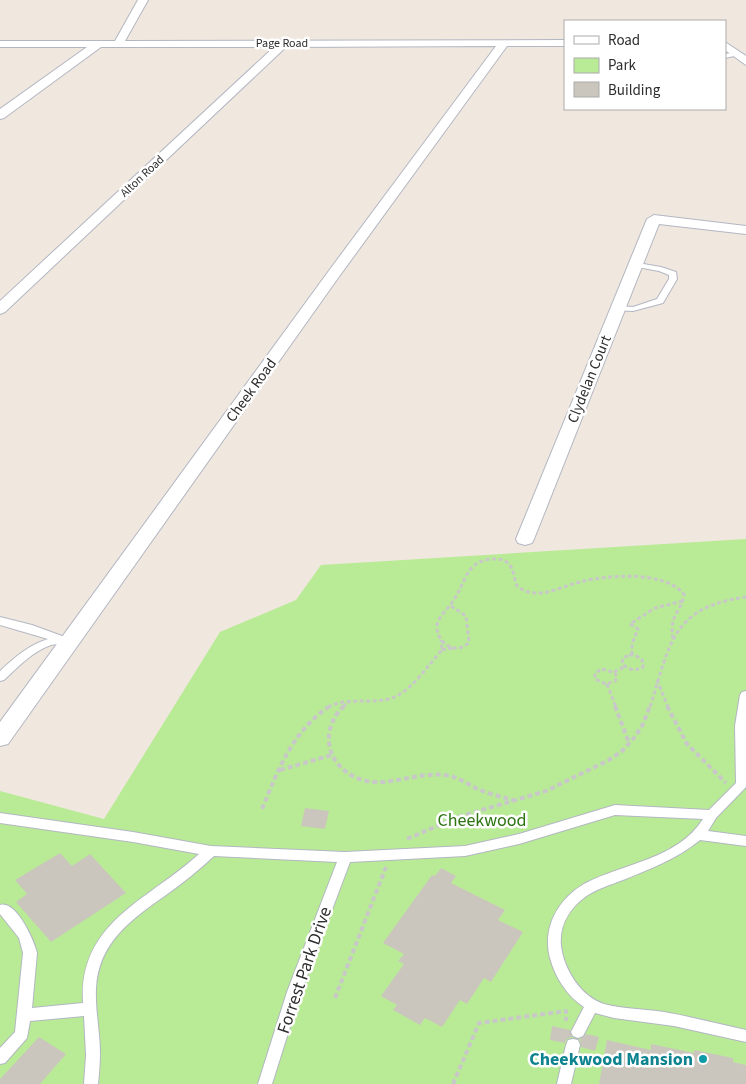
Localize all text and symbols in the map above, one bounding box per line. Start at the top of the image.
legend [564,20,726,110]
text: Road [608,30,640,51]
street label: Page Road [256,35,308,52]
text: Park [608,55,637,76]
text: Building [608,80,661,101]
street label: Alton Road [117,151,168,201]
street label: Clydelan Court [562,332,617,426]
street label: Cheek Road [221,354,282,426]
park label: Cheekwood [437,808,527,833]
street label: Forrest Park Drive [271,903,338,1037]
place label: Cheekwood Mansion [529,1047,693,1072]
marker: Cheekwood Mansion [697,1053,709,1065]

